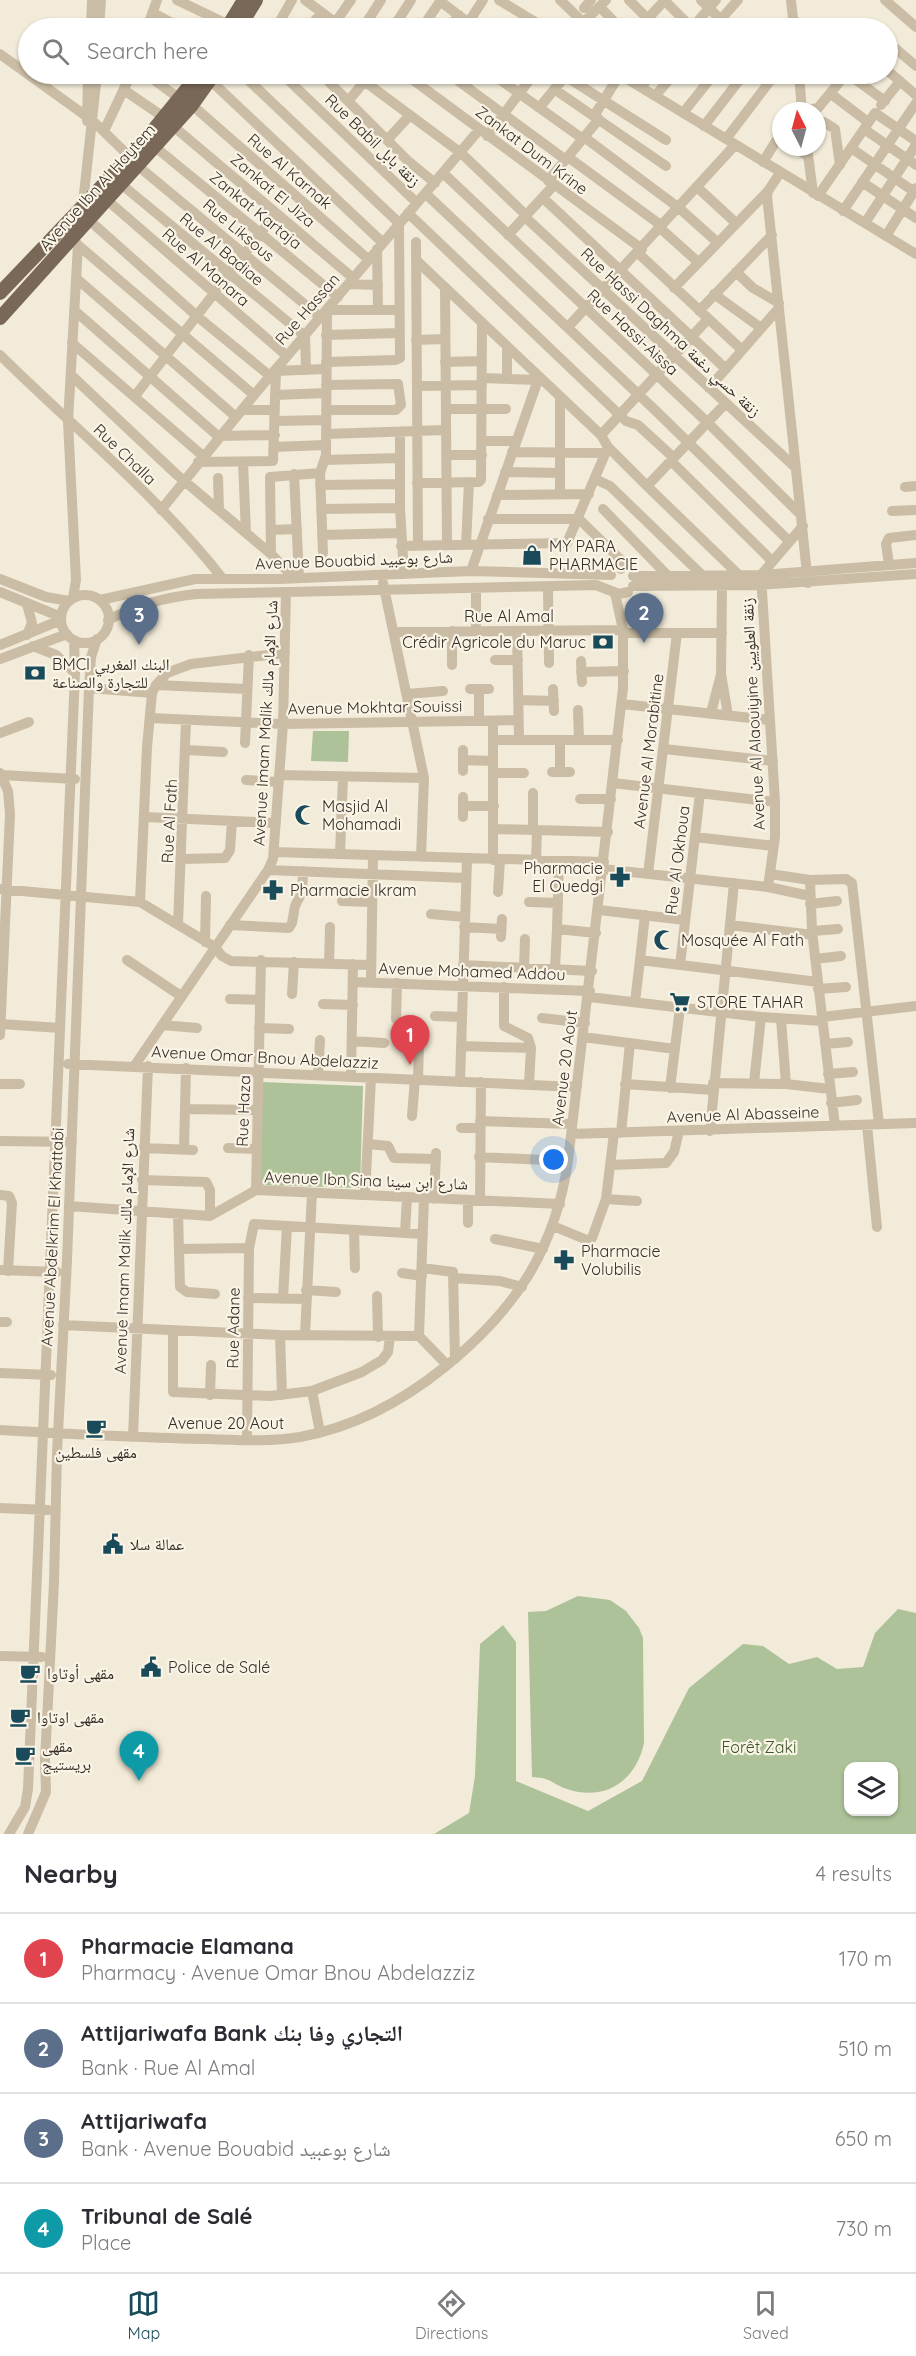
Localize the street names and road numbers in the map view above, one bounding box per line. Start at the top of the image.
street label: Rue Babil زنقة بابل [320,89,425,191]
street label: Zankat Dum Krine [472,101,592,199]
street label: Avenue Ibn Al Haytem [35,119,159,255]
street label: Rue Al Karnak [244,129,336,213]
street label: Zankat El Jiza [227,149,319,231]
street label: Zankat Kartaja [206,167,306,253]
street label: Rue Liksous [199,194,279,266]
street label: Rue Al Badiae [176,208,268,290]
street label: Rue Al Manara [158,224,254,310]
street label: Rue Hassi Daghma زنقة حسي دغمة [575,243,765,423]
street label: Rue Hassan [270,269,344,349]
street label: Rue Hassi-Aissa [583,285,683,379]
street label: Rue Challa [90,419,160,489]
street label: Avenue Bouabid شارع بوعبيد [255,547,453,574]
street label: Avenue Al Alaouiyine زنقة العلويين [737,597,770,831]
street label: Avenue Imam Malik شارع الإمام مالك [249,600,282,847]
street label: Rue Al Amal [464,606,554,626]
street label: Avenue Al Morabitine [629,672,667,830]
street label: Avenue Mokhtar Souissi [287,695,463,719]
street label: Rue Al Fath [157,778,181,864]
street label: Rue Al Okhoua [660,804,694,916]
street label: Avenue Mohamed Addou [378,958,566,984]
street label: Avenue 20 Aout [547,1009,581,1127]
street label: Avenue Omar Bnou Abdelazziz [151,1041,379,1073]
street label: Rue Haza [232,1075,254,1147]
street label: Avenue Al Abasseine [666,1101,820,1127]
street label: Avenue Abdelkrim El Khattabi [36,1127,68,1347]
street label: Avenue Imam Malik شارع الإمام مالك [110,1128,139,1374]
street label: Avenue Ibn Sina شارع ابن سينا [264,1166,468,1195]
street label: Rue Adane [222,1287,244,1369]
street label: Avenue 20 Aout [168,1413,284,1433]

